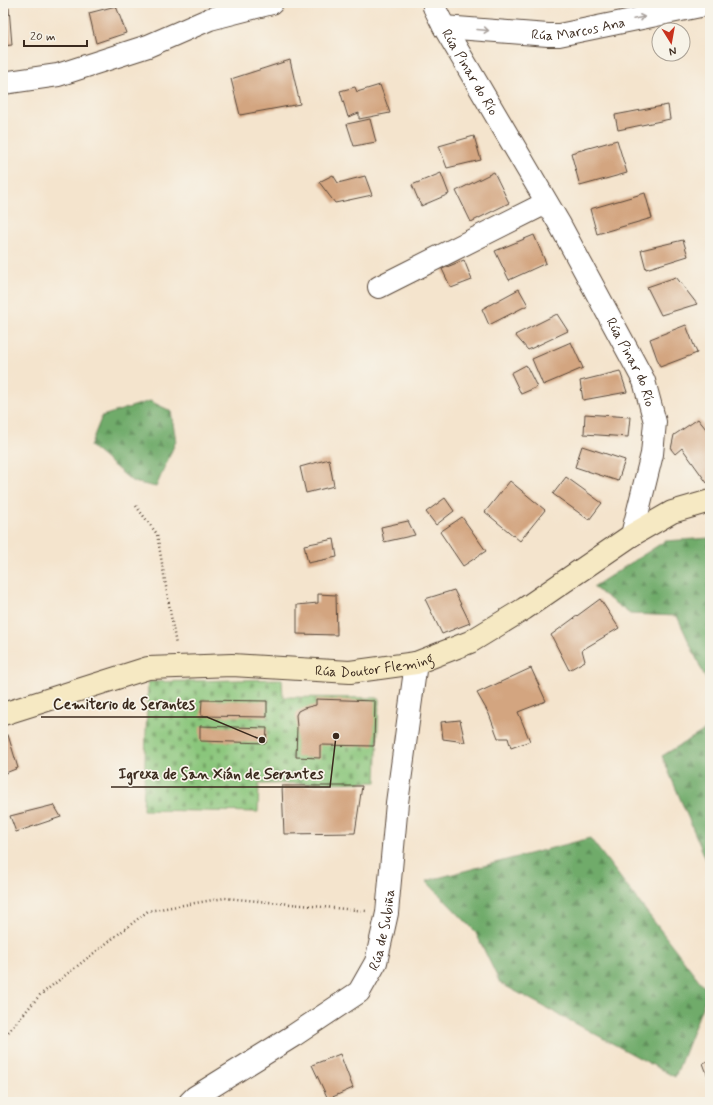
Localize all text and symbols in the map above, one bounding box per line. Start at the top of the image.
street label: Rúa Marcos Ana [531,14,627,45]
one-way arrow [632,14,645,22]
scale bar [24,22,87,48]
north arrow [651,22,691,62]
street label: Rúa Pinar do Río [437,26,502,119]
one-way arrow [476,26,489,33]
text: 20 m [30,29,56,45]
text: N [668,43,678,58]
street label: Rúa Pinar do Río [602,315,659,409]
street label: Rúa Doutor Fleming [314,649,437,682]
callout: Cemiterio de Serantes [41,690,207,717]
text: Cemiterio de Serantes [53,695,195,715]
callout: Igrexa de San Xián de Serantes [111,760,330,787]
text: Igrexa de San Xián de Serantes [119,765,324,786]
street label: Rúa de Subiña [365,889,399,974]

